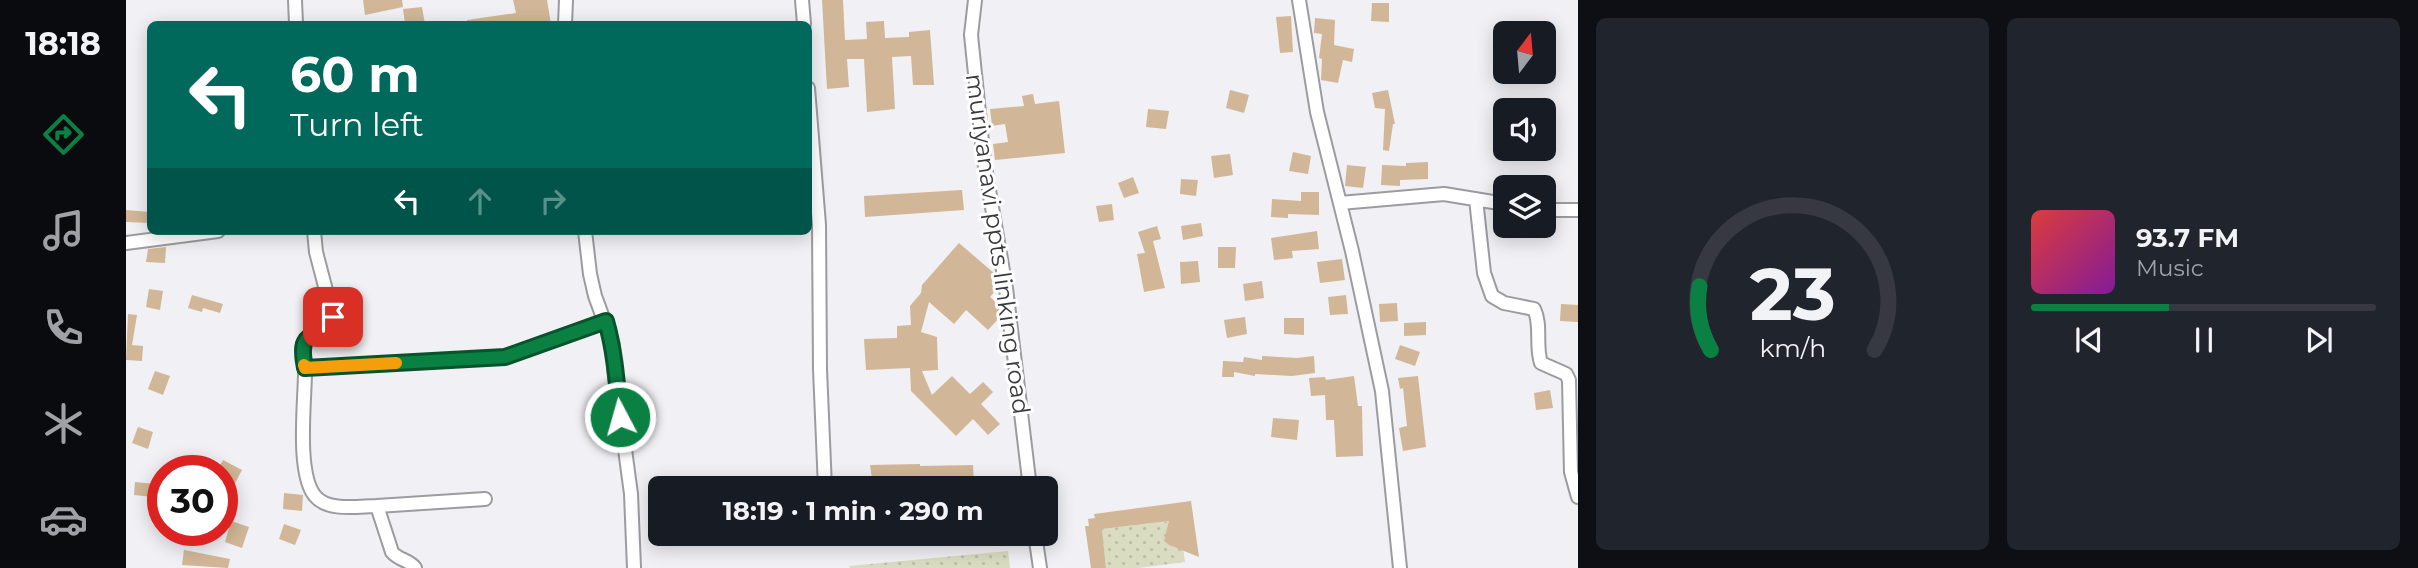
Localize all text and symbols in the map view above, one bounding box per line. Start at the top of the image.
north arrow [1493,21,1556,84]
map controls [1493,21,1556,238]
text: 18:18 [25,24,101,63]
text: 60 m [290,45,420,104]
icon: left [175,49,266,140]
street label: muriyanavi ppts linking road [960,72,1036,416]
button: sound [1493,98,1556,161]
text: Turn left [290,105,424,144]
icon: directions [39,110,88,159]
button: layers [1493,175,1556,238]
icon: left [388,182,426,220]
icon: ahead [461,182,499,220]
icon: right [534,182,572,220]
icon: music [39,206,88,255]
text: 93.7 FM [2136,222,2239,254]
text: 23 [1749,250,1836,338]
text: Music [2136,254,2204,282]
pin [303,287,363,347]
icon: arrive [314,298,352,336]
icon: phone [39,303,88,352]
icon: previous [2070,321,2108,359]
icon: pause [2185,321,2223,359]
icon: next [2300,321,2338,359]
text: km/h [1759,333,1826,363]
position arrow [583,380,657,454]
icon: climate [39,399,88,448]
speed limit sign: 30 [147,455,238,546]
icon: car [39,495,88,544]
text: 18:19 · 1 min · 290 m [723,495,983,527]

